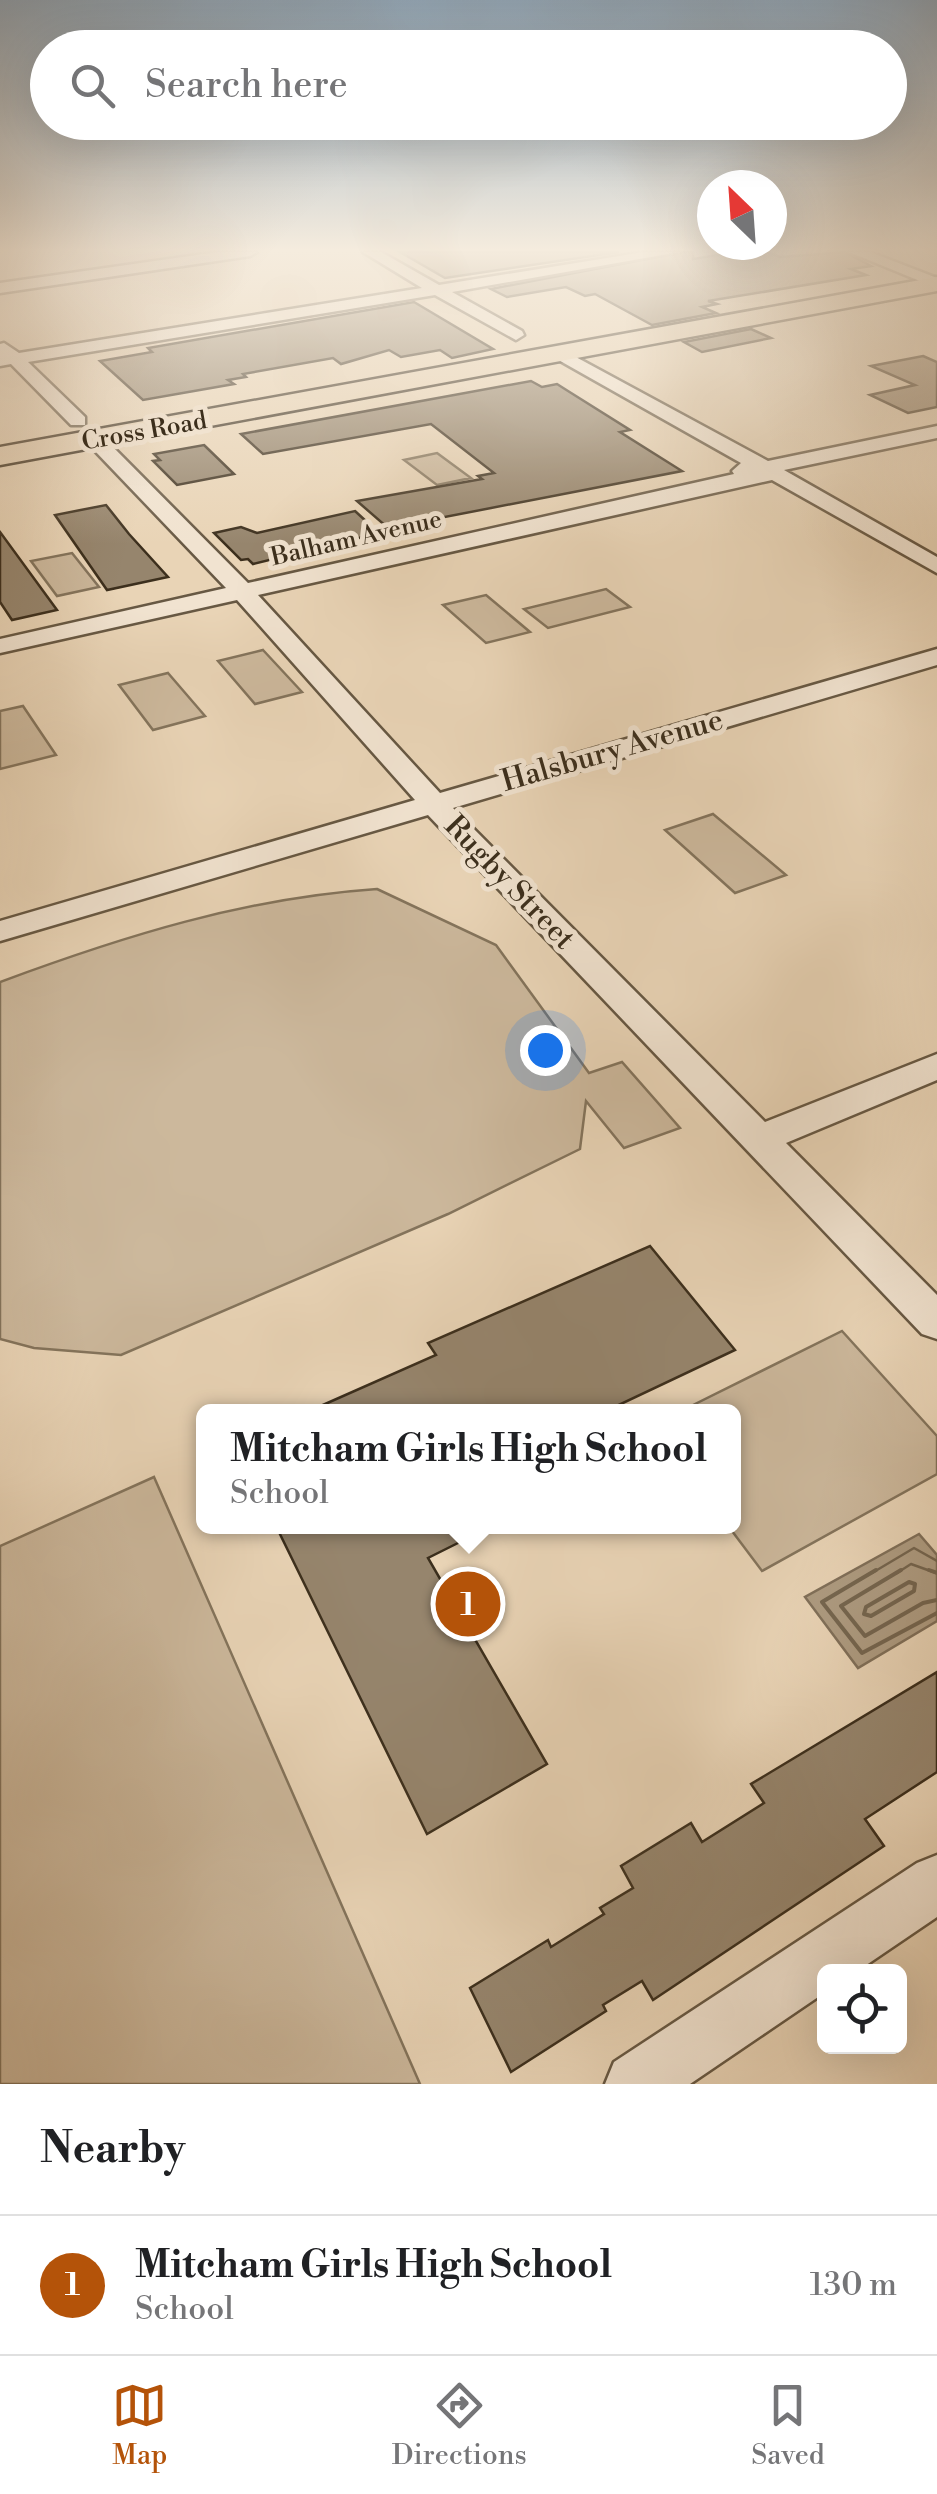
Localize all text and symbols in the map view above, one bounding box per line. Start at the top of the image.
search box [30,30,907,140]
icon: search [65,58,120,113]
text: Search here [145,62,348,109]
north arrow [697,170,787,260]
street label: Cross Road [79,405,209,458]
street label: Balham Avenue [267,504,445,573]
street label: Halsbury Avenue [497,701,728,801]
street label: Rugby Street [436,808,583,958]
your location [520,1025,571,1076]
popup [196,1404,741,1534]
text: Mitcham Girls High School [230,1426,707,1473]
text: School [230,1473,329,1513]
pin: 1 [436,1566,500,1642]
map controls [817,1964,907,2054]
button: locate [817,1964,907,2054]
text: Nearby [40,2123,185,2176]
text: Mitcham Girls High School [135,2242,612,2289]
text: 1 [65,2265,80,2305]
text: 130 m [810,2265,897,2305]
text: School [135,2289,234,2329]
tab: Map [112,2378,167,2473]
tab: Directions [392,2378,527,2473]
tab: Saved [751,2378,825,2473]

